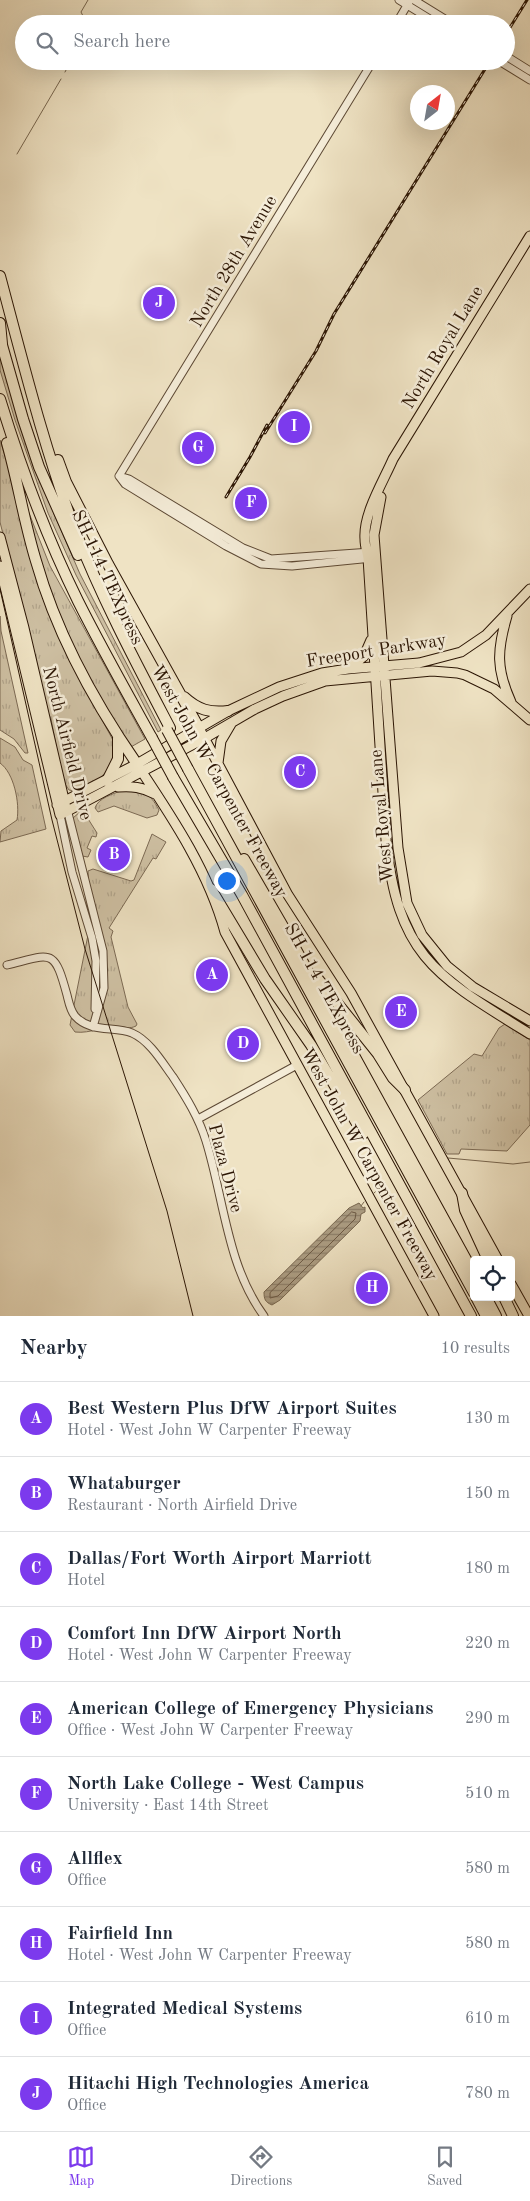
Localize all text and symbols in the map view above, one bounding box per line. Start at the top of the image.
search box [15,15,515,70]
icon: search [33,29,61,57]
text: Search here [73,33,170,52]
north arrow [410,85,455,130]
street label: North 28th Avenue [187,192,280,331]
street label: North Royal Lane [399,283,487,412]
pin: J [143,284,175,322]
pin: I [278,408,310,446]
pin: G [182,429,214,467]
pin: F [235,484,267,522]
street label: SH 114 TEXpress [68,507,146,648]
street label: Freeport Parkway [305,631,448,671]
street label: West John W Carpenter Freeway [148,662,291,901]
street label: North Airfield Drive [39,665,95,822]
street label: West Royal Lane [367,749,397,883]
pin: C [284,753,316,791]
pin: B [98,836,130,874]
your location [214,868,240,894]
street label: SH 114 TEXpress [281,920,368,1057]
pin: A [196,956,228,994]
pin: E [385,993,417,1031]
pin: D [227,1025,259,1063]
street label: West John W Carpenter Freeway [298,1045,441,1284]
street label: Plaza Drive [205,1122,246,1215]
map controls [470,1256,515,1301]
button: locate [470,1256,515,1301]
pin: H [356,1269,388,1307]
text: Nearby [20,1338,88,1359]
text: 10 results [441,1341,510,1357]
text: Best Western Plus DfW Airport Suites [67,1400,397,1419]
text: A [30,1411,42,1427]
text: 130 m [465,1411,510,1427]
text: Hotel · West John W Carpenter Freeway [67,1423,352,1439]
text: Whataburger [67,1475,181,1494]
text: B [30,1486,42,1502]
text: 150 m [465,1486,510,1502]
text: Restaurant · North Airfield Drive [67,1498,297,1514]
text: Dallas/Fort Worth Airport Marriott [67,1550,372,1569]
text: C [31,1561,41,1577]
text: 180 m [465,1561,510,1577]
text: Hotel [67,1573,105,1589]
text: Comfort Inn DfW Airport North [67,1625,342,1644]
text: D [30,1636,42,1652]
text: 220 m [465,1636,510,1652]
text: Hotel · West John W Carpenter Freeway [67,1648,352,1664]
text: American College of Emergency Physicians [67,1700,433,1719]
text: E [30,1711,42,1727]
text: 290 m [465,1711,510,1727]
text: Office · West John W Carpenter Freeway [67,1723,353,1739]
text: North Lake College - West Campus [67,1775,364,1794]
text: F [31,1786,41,1802]
text: 510 m [465,1786,510,1802]
text: University · East 14th Street [67,1798,269,1814]
text: Allflex [67,1850,123,1869]
text: G [30,1861,42,1877]
text: 580 m [465,1861,510,1877]
text: Office [67,1873,106,1889]
text: Fairfield Inn [67,1925,173,1944]
text: H [29,1936,43,1952]
text: 580 m [465,1936,510,1952]
text: Hotel · West John W Carpenter Freeway [67,1948,352,1964]
text: Integrated Medical Systems [67,2000,302,2019]
text: I [32,2011,40,2027]
text: 610 m [465,2011,510,2027]
text: Office [67,2023,106,2039]
text: Hitachi High Technologies America [67,2075,369,2094]
text: J [32,2086,40,2102]
text: 780 m [465,2086,510,2102]
text: Office [67,2098,106,2114]
tab: Map [67,2143,95,2190]
tab: Directions [230,2143,292,2190]
tab: Saved [427,2143,463,2190]

